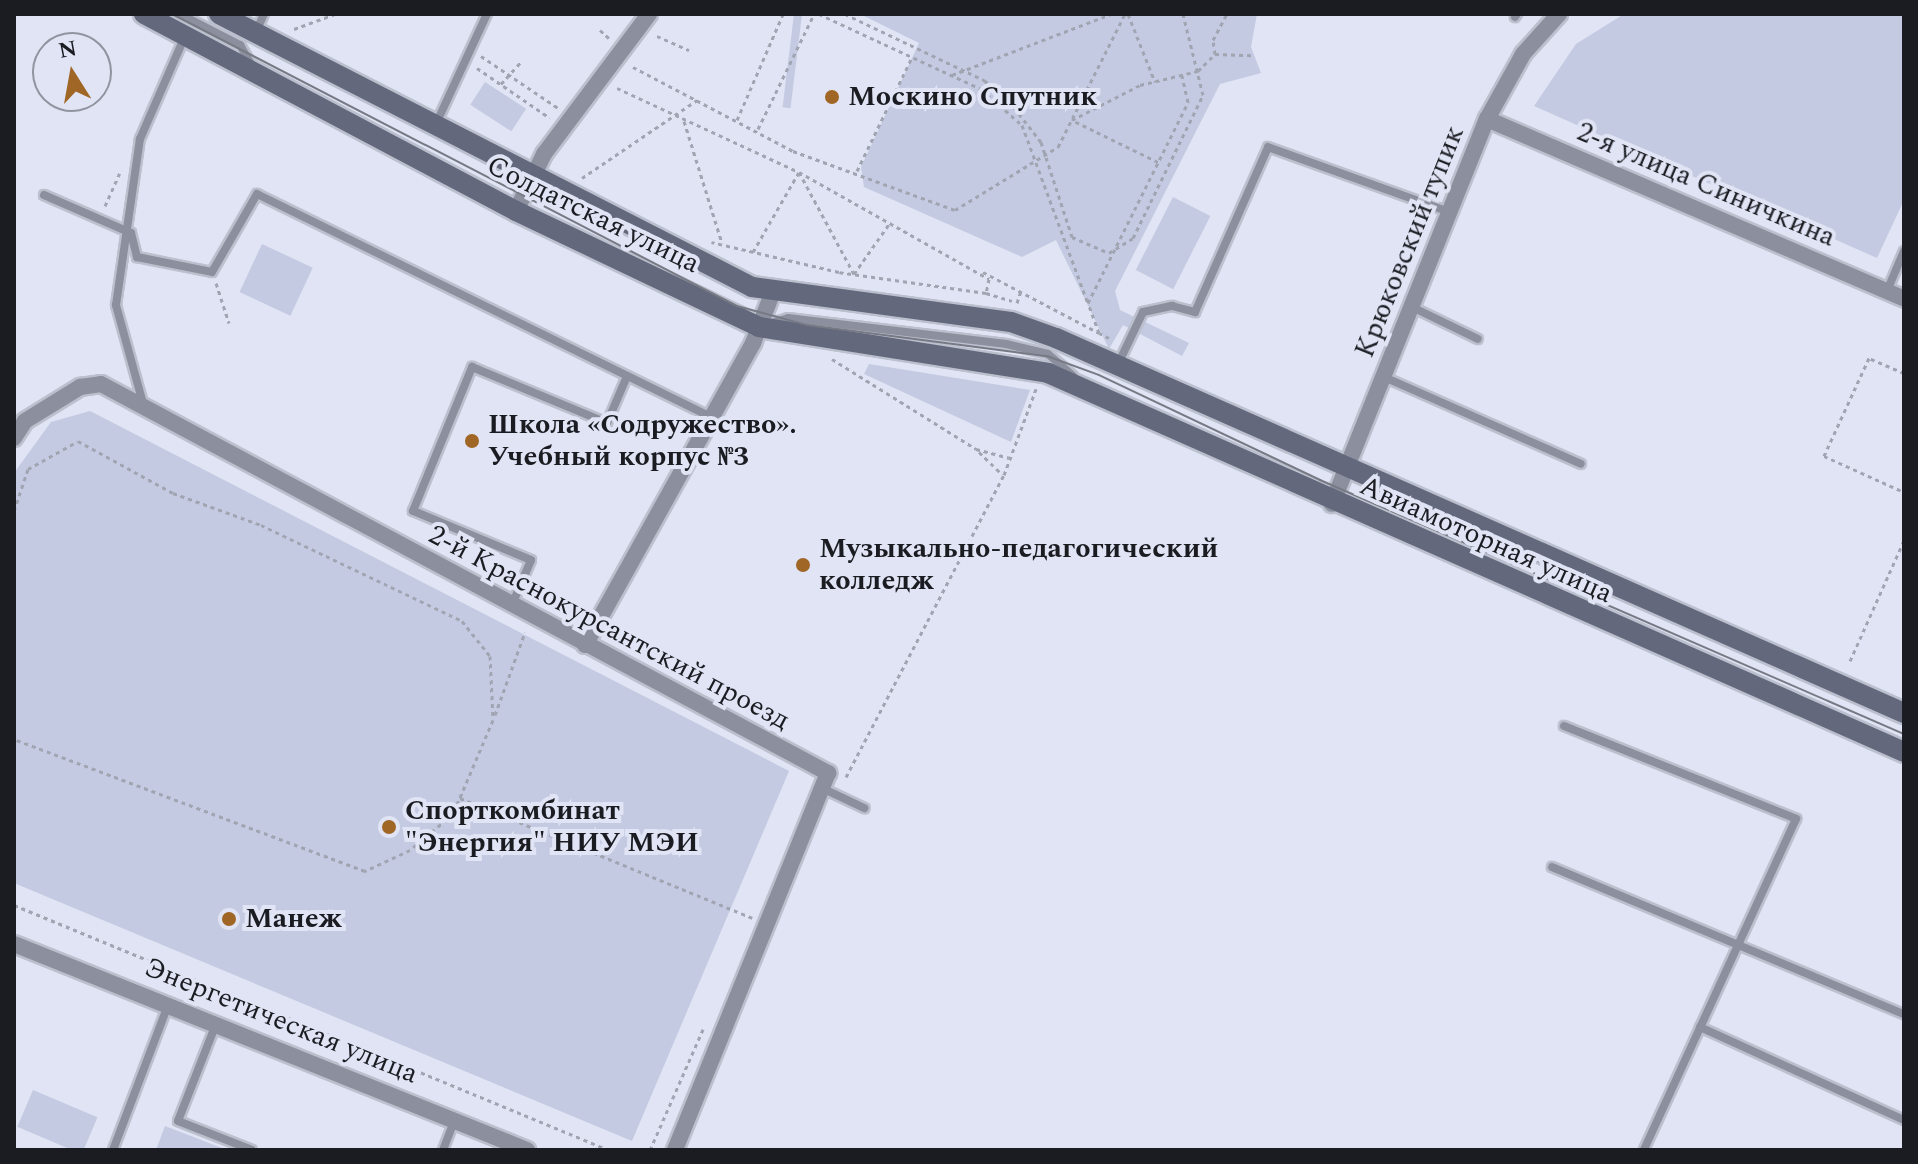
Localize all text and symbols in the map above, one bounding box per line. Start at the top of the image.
north arrow [32,32,112,112]
text: N [56,32,80,68]
place label: Москино Спутник [848,80,1097,114]
marker: Москино Спутник [823,88,841,106]
street label: 2-я улица Синичкина [1572,115,1840,255]
street label: Крюковский тупик [1348,121,1472,363]
street label: Солдатская улица [481,149,705,281]
place label: Школа «Содружество». Учебный корпус №3 [488,408,797,474]
marker: Школа «Содружество». Учебный корпус №3 [463,432,481,450]
street label: Авиамоторная улица [1355,469,1617,611]
street label: 2-й Краснокурсантский проезд [423,518,795,738]
place label: Музыкально-педагогический колледж [819,532,1218,598]
marker: Музыкально-педагогический колледж [794,556,812,574]
place label: Спорткомбинат "Энергия" НИУ МЭИ [405,794,699,860]
marker: Спорткомбинат "Энергия" НИУ МЭИ [380,818,398,836]
place label: Манеж [245,902,342,936]
marker: Манеж [220,910,238,928]
street label: Энергетическая улица [139,951,423,1091]

